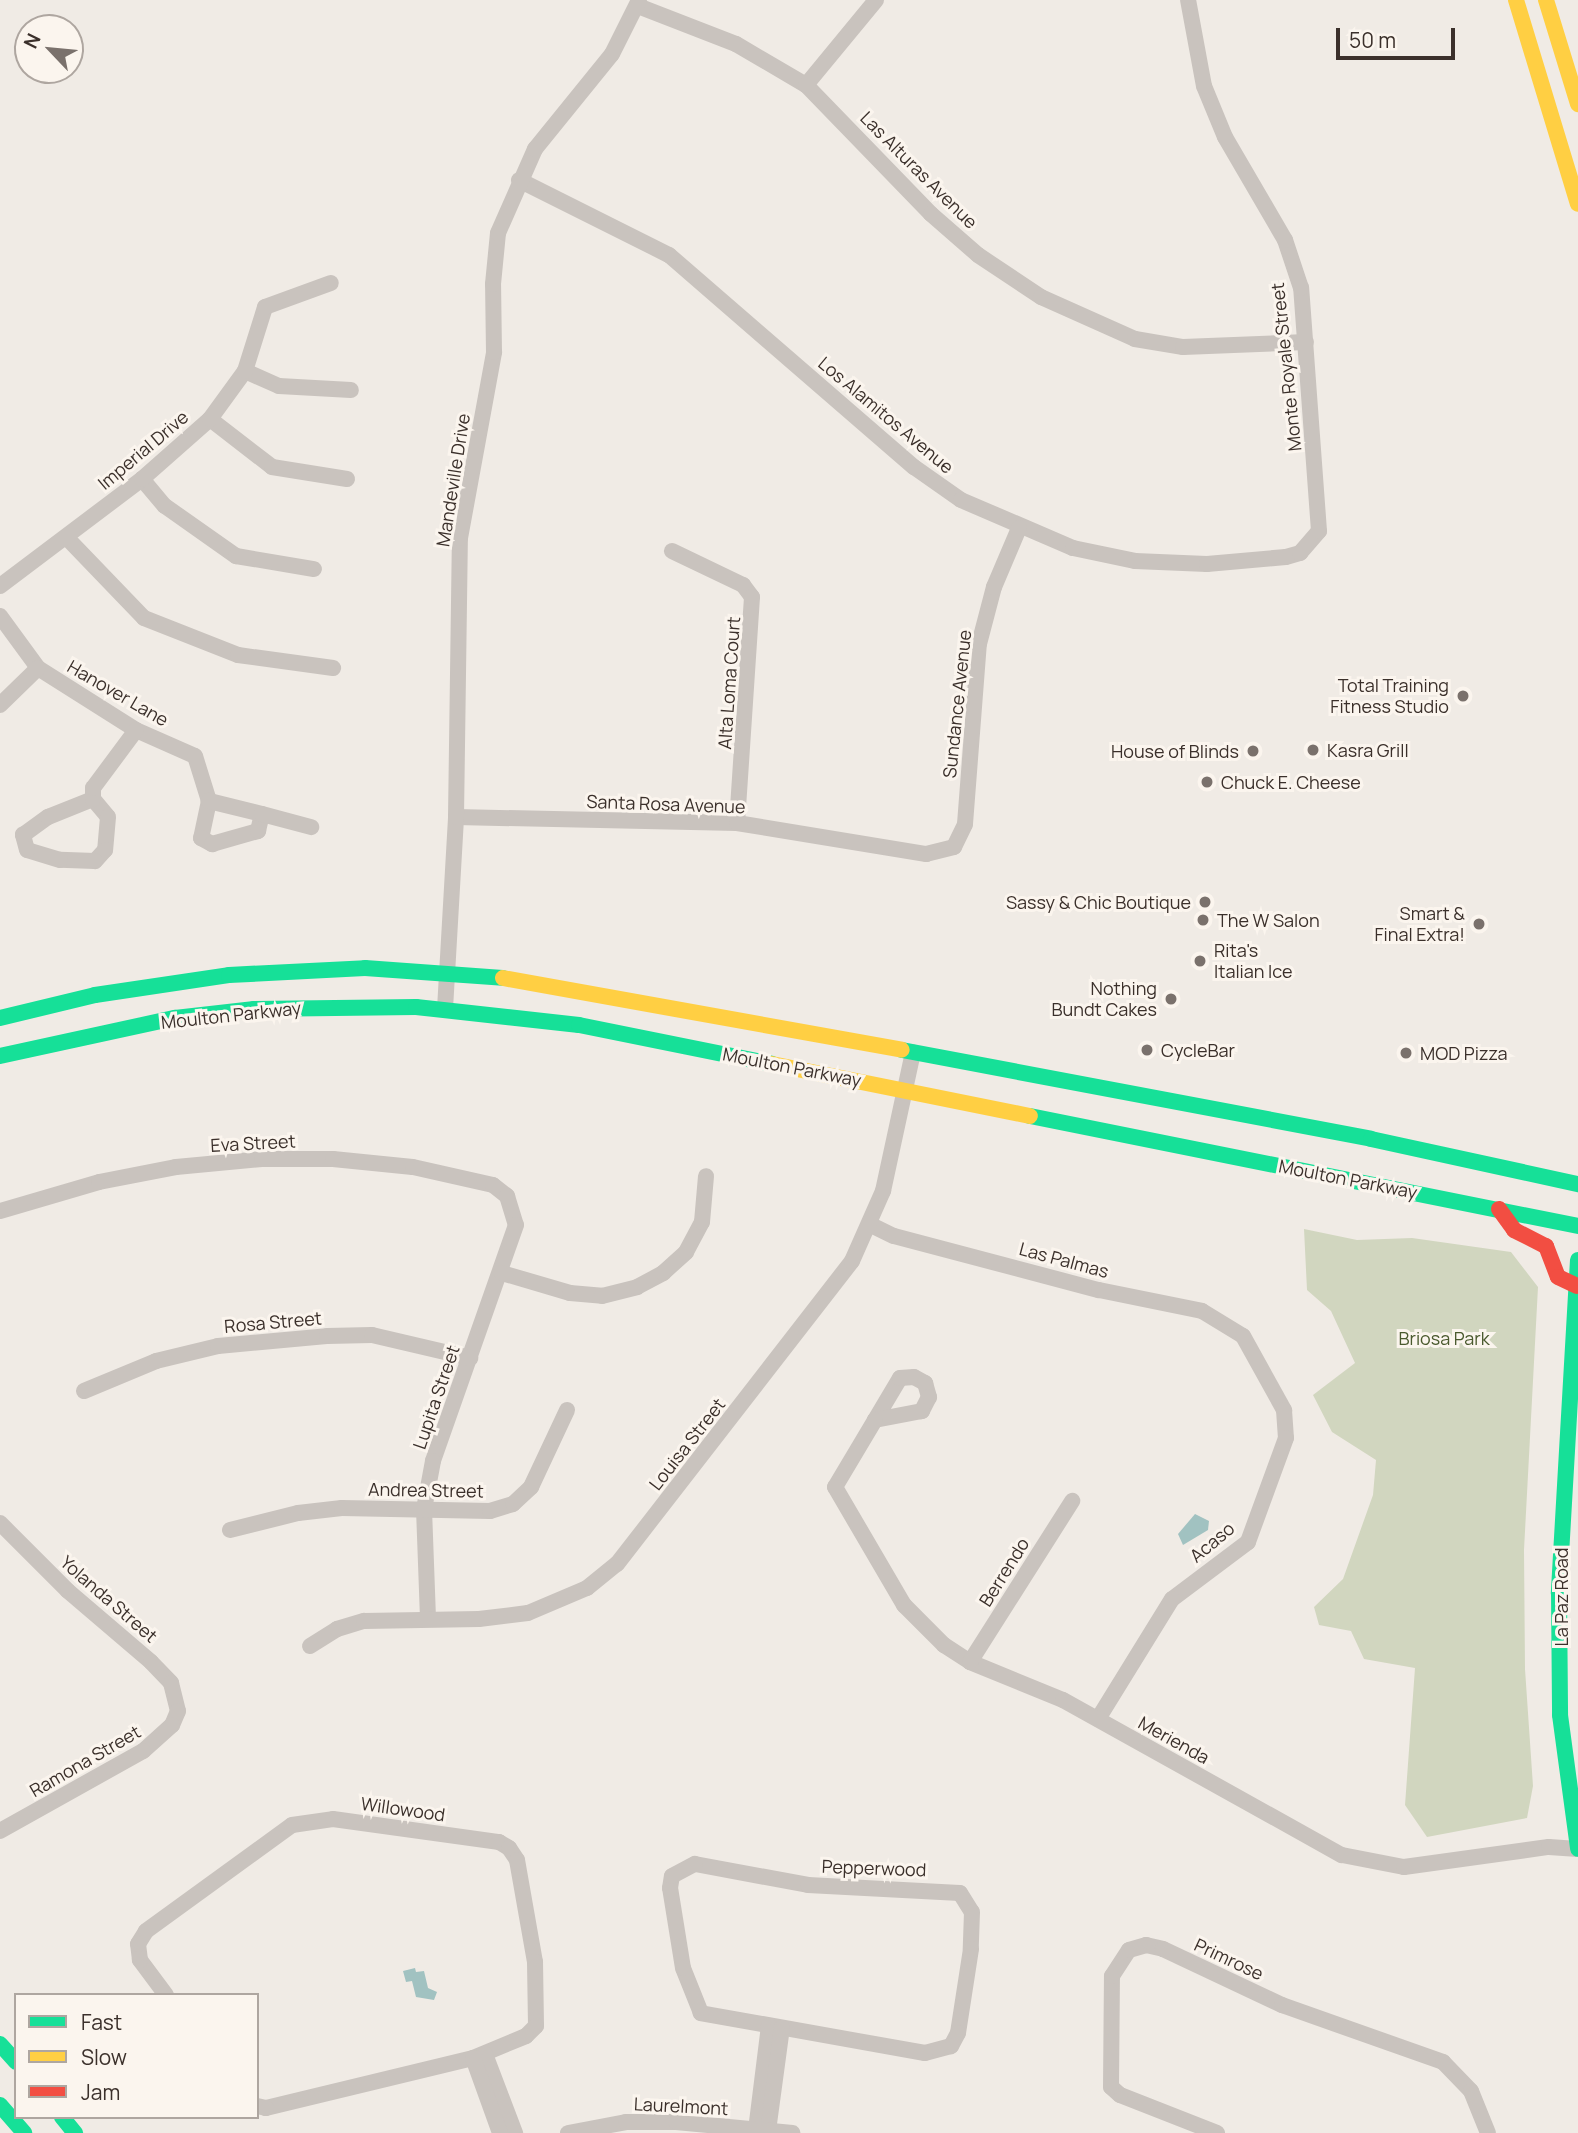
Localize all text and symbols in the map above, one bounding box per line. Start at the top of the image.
north arrow [14,14,84,84]
scale bar [1340,14,1459,58]
text: 50 m [1349,26,1396,54]
text: N [17,29,47,53]
street label: Las Alturas Avenue [856,107,982,233]
street label: Monte Royale Street [1266,282,1306,452]
street label: Los Alamitos Avenue [814,352,958,478]
street label: Imperial Drive [93,406,193,494]
street label: Mandeville Drive [432,412,474,548]
street label: Alta Loma Court [714,616,744,750]
street label: Sundance Avenue [938,629,976,779]
street label: Hanover Lane [64,655,172,731]
place label: Total Training Fitness Studio [1330,675,1449,718]
marker: Total Training Fitness Studio [1455,688,1471,704]
place label: Kasra Grill [1327,739,1409,761]
place label: House of Blinds [1111,740,1239,762]
marker: Kasra Grill [1305,742,1321,758]
marker: House of Blinds [1245,743,1261,759]
place label: Chuck E. Cheese [1221,771,1361,793]
marker: Chuck E. Cheese [1199,774,1215,790]
street label: Santa Rosa Avenue [586,790,746,818]
place label: Sassy & Chic Boutique [1006,891,1191,913]
marker: Sassy & Chic Boutique [1197,894,1213,910]
place label: Smart & Final Extra! [1375,903,1465,946]
place label: The W Salon [1217,909,1320,931]
marker: The W Salon [1195,912,1211,928]
marker: Smart & Final Extra! [1471,916,1487,932]
place label: Rita's Italian Ice [1214,940,1293,982]
marker: Rita's Italian Ice [1192,953,1208,969]
place label: Nothing Bundt Cakes [1052,978,1157,1020]
marker: Nothing Bundt Cakes [1163,991,1179,1007]
street label: Moulton Parkway [160,997,302,1033]
place label: CycleBar [1161,1039,1235,1061]
marker: CycleBar [1139,1042,1155,1058]
place label: MOD Pizza [1420,1042,1507,1064]
street label: Moulton Parkway [721,1043,863,1091]
marker: MOD Pizza [1398,1045,1414,1061]
street label: Eva Street [210,1130,296,1156]
street label: Moulton Parkway [1277,1155,1419,1203]
street label: Las Palmas [1017,1238,1111,1282]
street label: Rosa Street [223,1307,323,1337]
park label: Briosa Park [1398,1327,1490,1349]
street label: Lupita Street [408,1342,464,1452]
street label: Louisa Street [644,1394,730,1494]
street label: Andrea Street [368,1478,484,1502]
street label: Acaso [1185,1517,1239,1567]
street label: Berrendo [975,1534,1033,1610]
street label: La Paz Road [1550,1547,1572,1647]
street label: Yolanda Street [56,1551,162,1647]
street label: Merienda [1135,1712,1213,1768]
street label: Ramona Street [26,1721,144,1801]
street label: Willowood [360,1792,446,1826]
street label: Pepperwood [821,1855,927,1881]
street label: Primrose [1191,1934,1267,1984]
legend [14,1993,259,2119]
text: Fast [81,2008,122,2036]
text: Slow [81,2043,127,2071]
text: Jam [81,2078,120,2106]
street label: Laurelmont [633,2093,729,2119]

